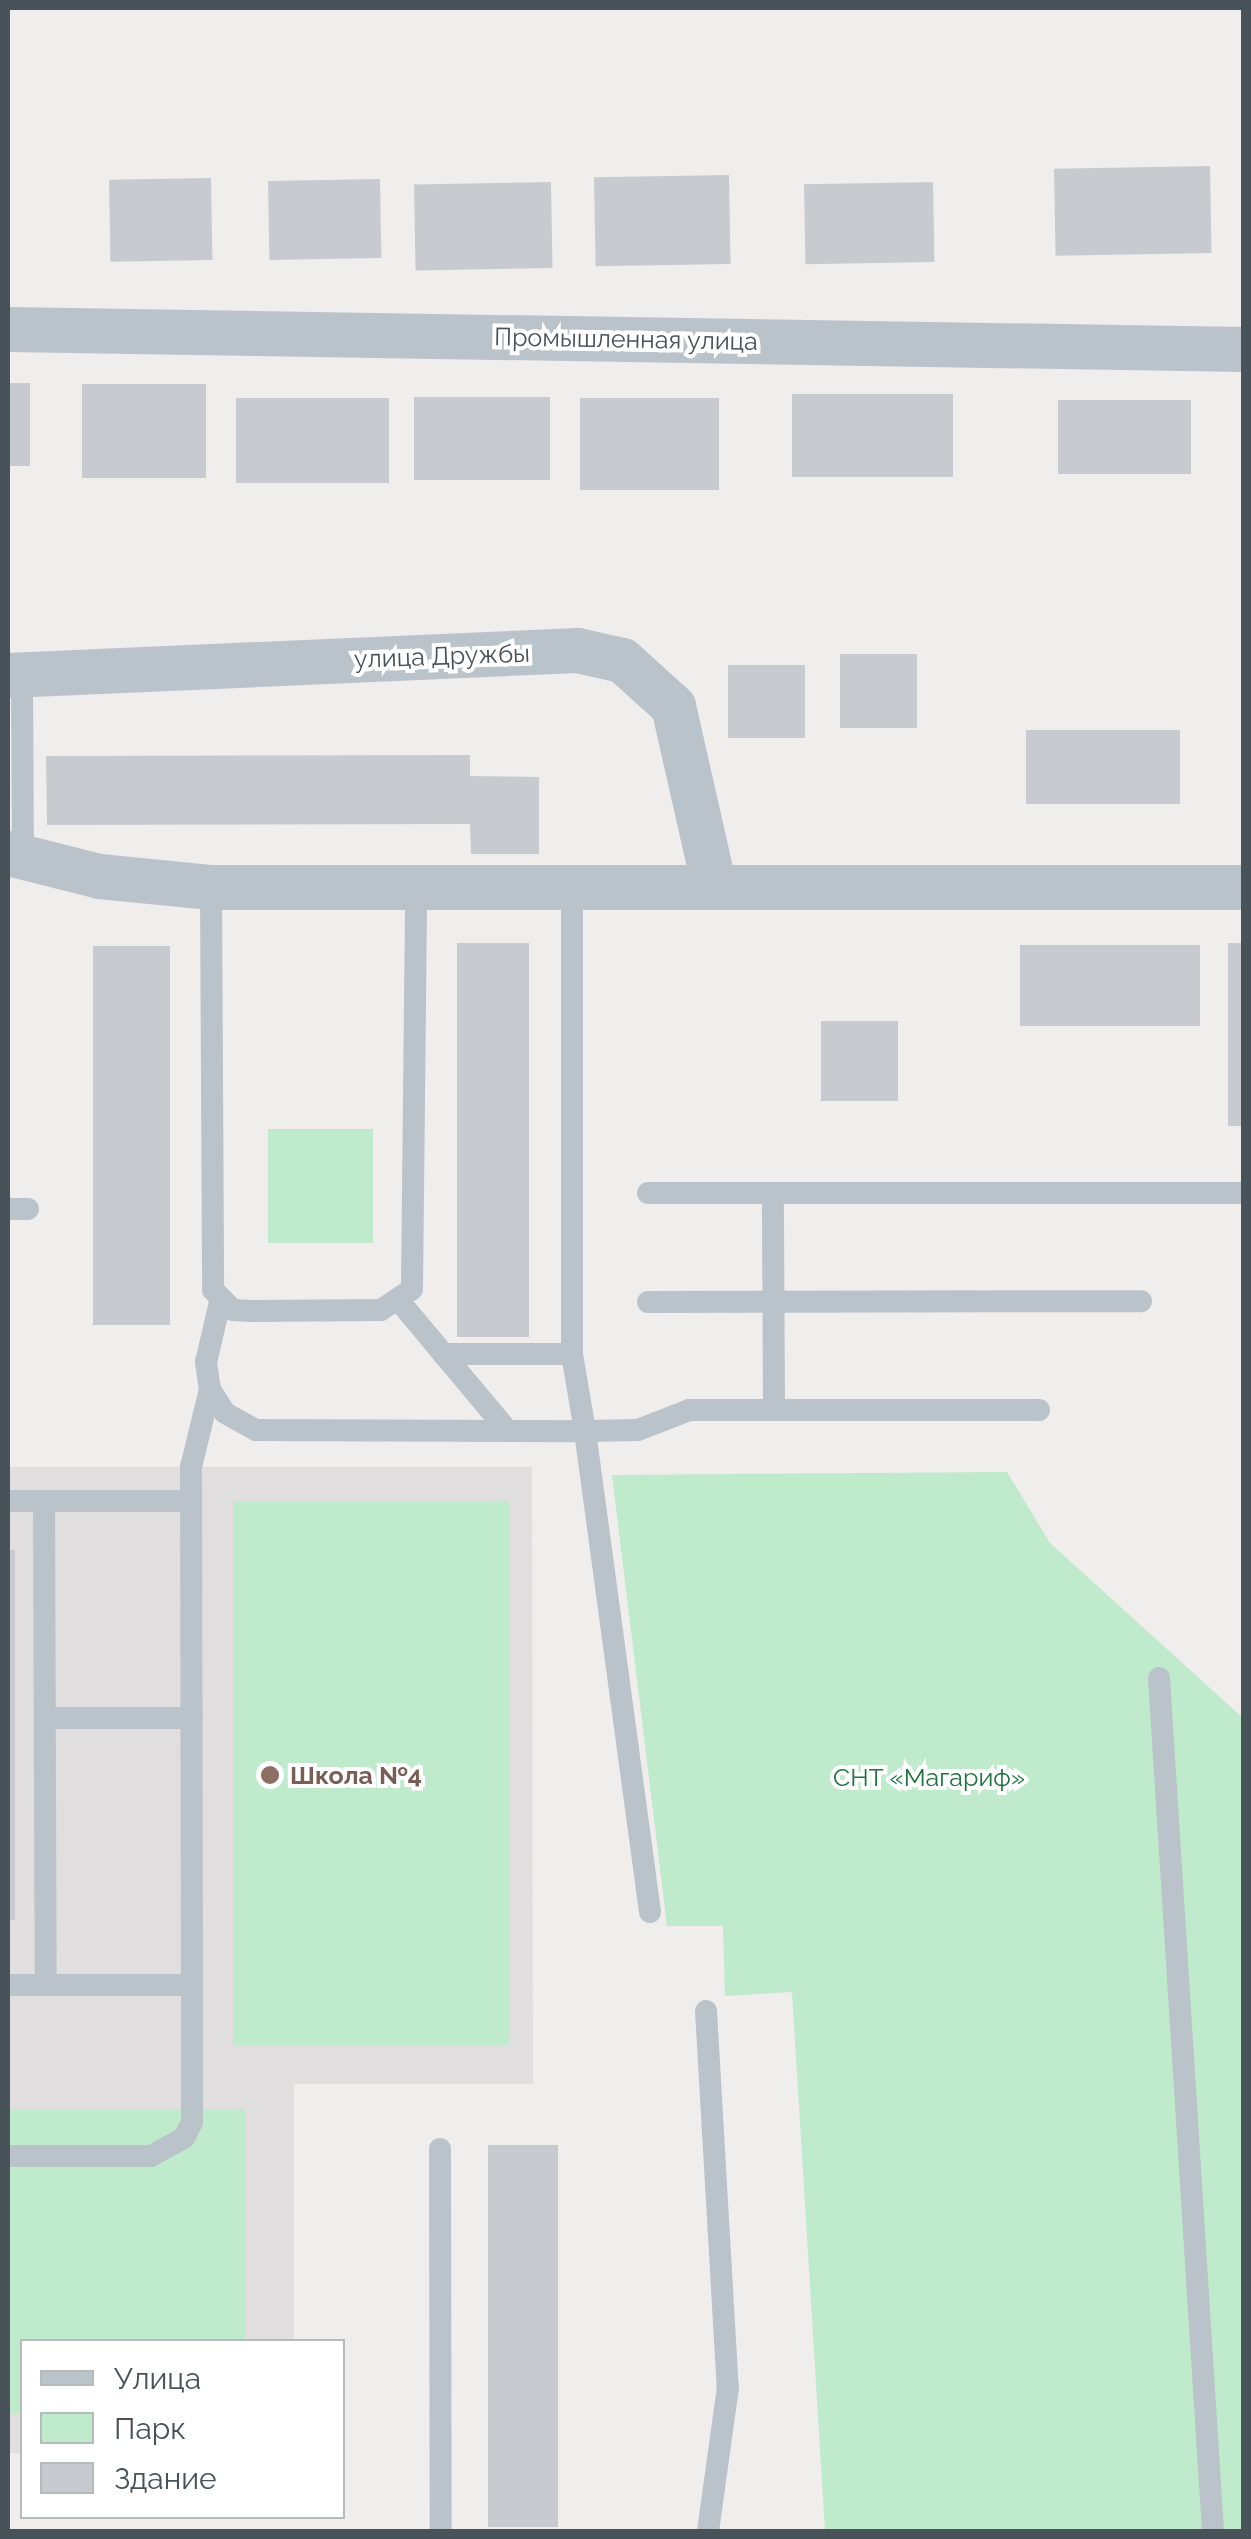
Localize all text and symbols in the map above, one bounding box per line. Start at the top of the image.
street label: Промышленная улица [494,322,758,356]
street label: улица Дружбы [354,638,530,674]
place label: Школа №4 [290,1760,422,1790]
park label: СНТ «Магариф» [833,1762,1025,1792]
marker: Школа №4 [259,1764,281,1786]
legend [20,2339,345,2519]
text: Улица [114,2361,201,2396]
text: Парк [114,2411,186,2446]
text: Здание [114,2461,217,2496]

